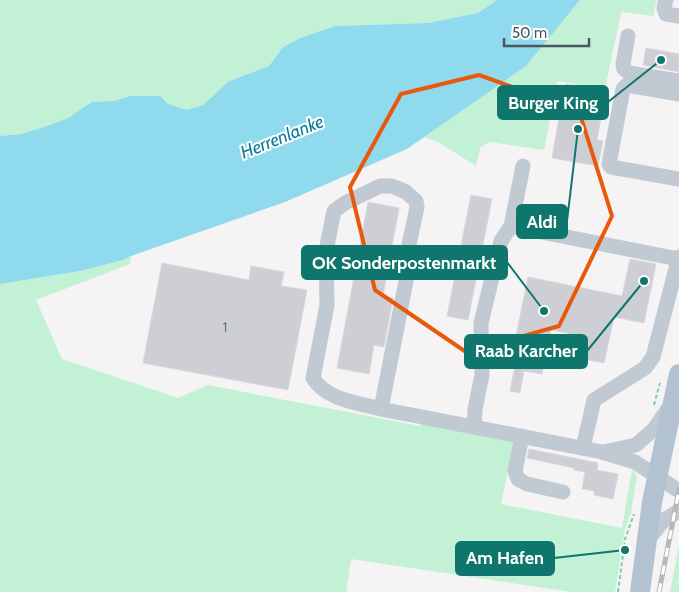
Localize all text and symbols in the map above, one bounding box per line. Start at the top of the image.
scale bar [504,15,589,47]
text: 50 m [512,24,547,42]
callout: Burger King [498,86,608,119]
text: Burger King [508,92,598,114]
water label: Herrenlanke [237,110,327,164]
callout: Aldi [517,205,567,238]
text: Aldi [527,211,557,233]
callout: OK Sonderpostenmarkt [302,246,507,279]
text: OK Sonderpostenmarkt [312,252,496,274]
house number: 1 [223,318,227,336]
callout: Raab Karcher [465,335,587,368]
text: Raab Karcher [475,340,577,362]
callout: Am Hafen [456,542,554,575]
text: Am Hafen [466,547,544,569]

